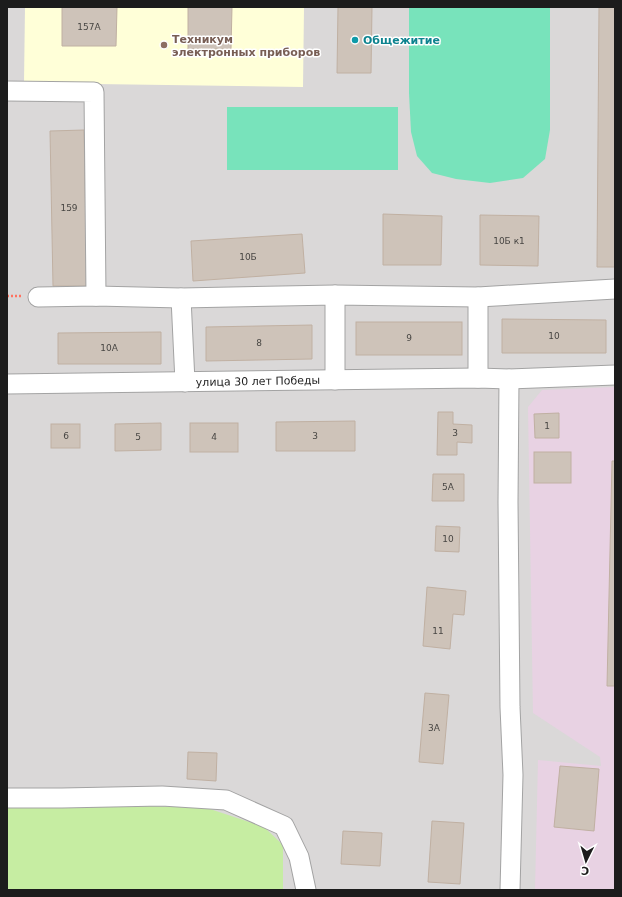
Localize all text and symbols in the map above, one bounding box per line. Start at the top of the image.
house number: 157А [77,22,102,32]
place label: Техникум электронных приборов [172,33,320,59]
place label: Общежитие [363,34,440,47]
marker: Общежитие [350,35,360,45]
marker: Техникум электронных приборов [159,40,169,50]
house number: 159 [60,203,78,213]
house number: 10Б к1 [493,236,525,246]
house number: 10Б [239,252,257,262]
house number: 10 [548,331,560,341]
house number: 9 [406,333,412,343]
house number: 8 [256,338,262,348]
house number: 10А [100,343,119,353]
street label: улица 30 лет Победы [196,374,320,389]
house number: 1 [544,421,550,431]
house number: 3 [452,428,458,438]
house number: 6 [63,431,69,441]
house number: 3 [312,431,318,441]
house number: 5 [135,432,141,442]
house number: 4 [211,432,217,442]
house number: 5А [442,482,455,492]
house number: 10 [442,534,454,544]
house number: 11 [432,626,444,636]
house number: 3А [428,723,441,733]
north arrow [566,841,606,881]
text: С [581,864,590,877]

